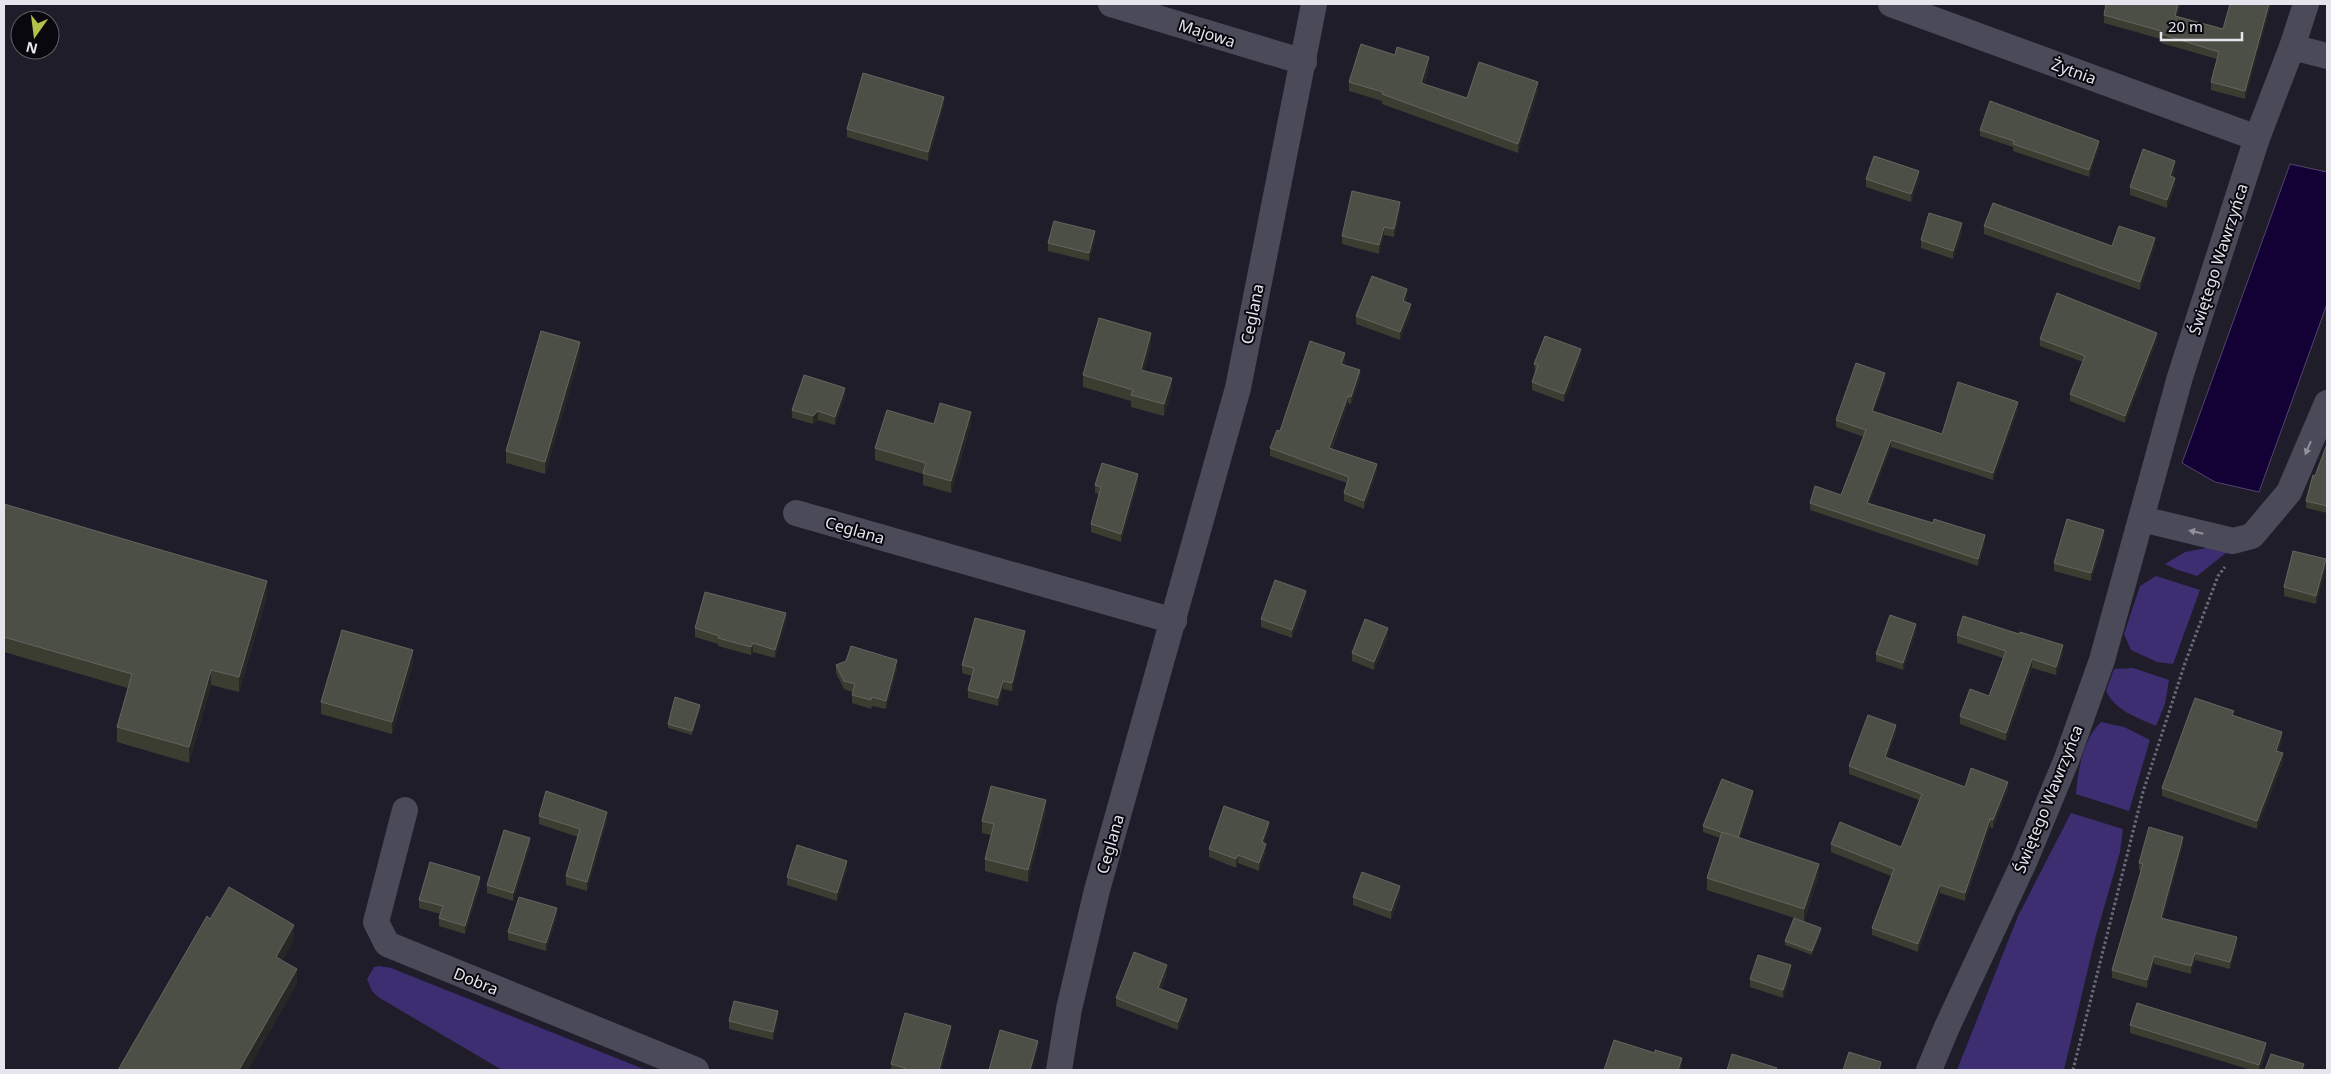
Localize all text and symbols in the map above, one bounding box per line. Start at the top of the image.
north arrow [10,10,60,60]
scale bar [2161,10,2242,42]
street label: Majowa [1176,13,1238,53]
text: 20 m [2168,16,2203,36]
text: N [24,38,40,59]
street label: Żytnia [2049,53,2099,89]
street label: Świętego Wawrzyńca [2183,180,2253,338]
street label: Ceglana [1235,282,1269,346]
one-way arrow [2304,441,2312,455]
street label: Ceglana [823,511,887,549]
one-way arrow [2189,528,2204,536]
street label: Świętego Wawrzyńca [2008,722,2088,876]
street label: Ceglana [1091,812,1129,876]
street label: Dobra [450,962,502,1000]

